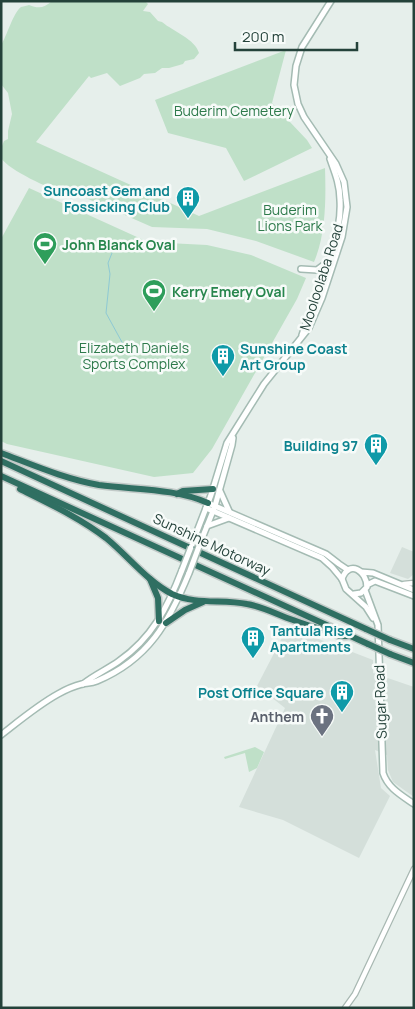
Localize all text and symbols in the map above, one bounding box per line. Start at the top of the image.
scale bar [235,20,358,52]
text: 200 m [242,26,285,47]
park label: Buderim Cemetery [174,101,295,120]
place label: Suncoast Gem and Fossicking Club [43,181,170,216]
building icon: Suncoast Gem and Fossicking Club [175,185,201,219]
park label: Buderim Lions Park [257,200,324,235]
street label: Mooloolaba Road [295,221,347,333]
sports icon: John Blanck Oval [32,231,58,265]
place label: John Blanck Oval [62,235,176,254]
sports icon: Kerry Emery Oval [141,278,167,312]
place label: Kerry Emery Oval [172,282,285,301]
park label: Elizabeth Daniels Sports Complex [79,338,189,373]
place label: Sunshine Coast Art Group [240,339,348,374]
building icon: Sunshine Coast Art Group [210,343,236,377]
building icon: Building 97 [363,432,389,466]
place label: Building 97 [284,436,358,455]
street label: Sunshine Motorway [150,509,274,580]
place label: Tantula Rise Apartments [270,621,353,656]
building icon: Tantula Rise Apartments [240,625,266,659]
street label: Sugar Road [369,665,391,739]
building icon: Post Office Square [329,679,355,713]
place label: Post Office Square [198,683,324,702]
church icon: Anthem [309,703,335,737]
place label: Anthem [250,707,304,726]

